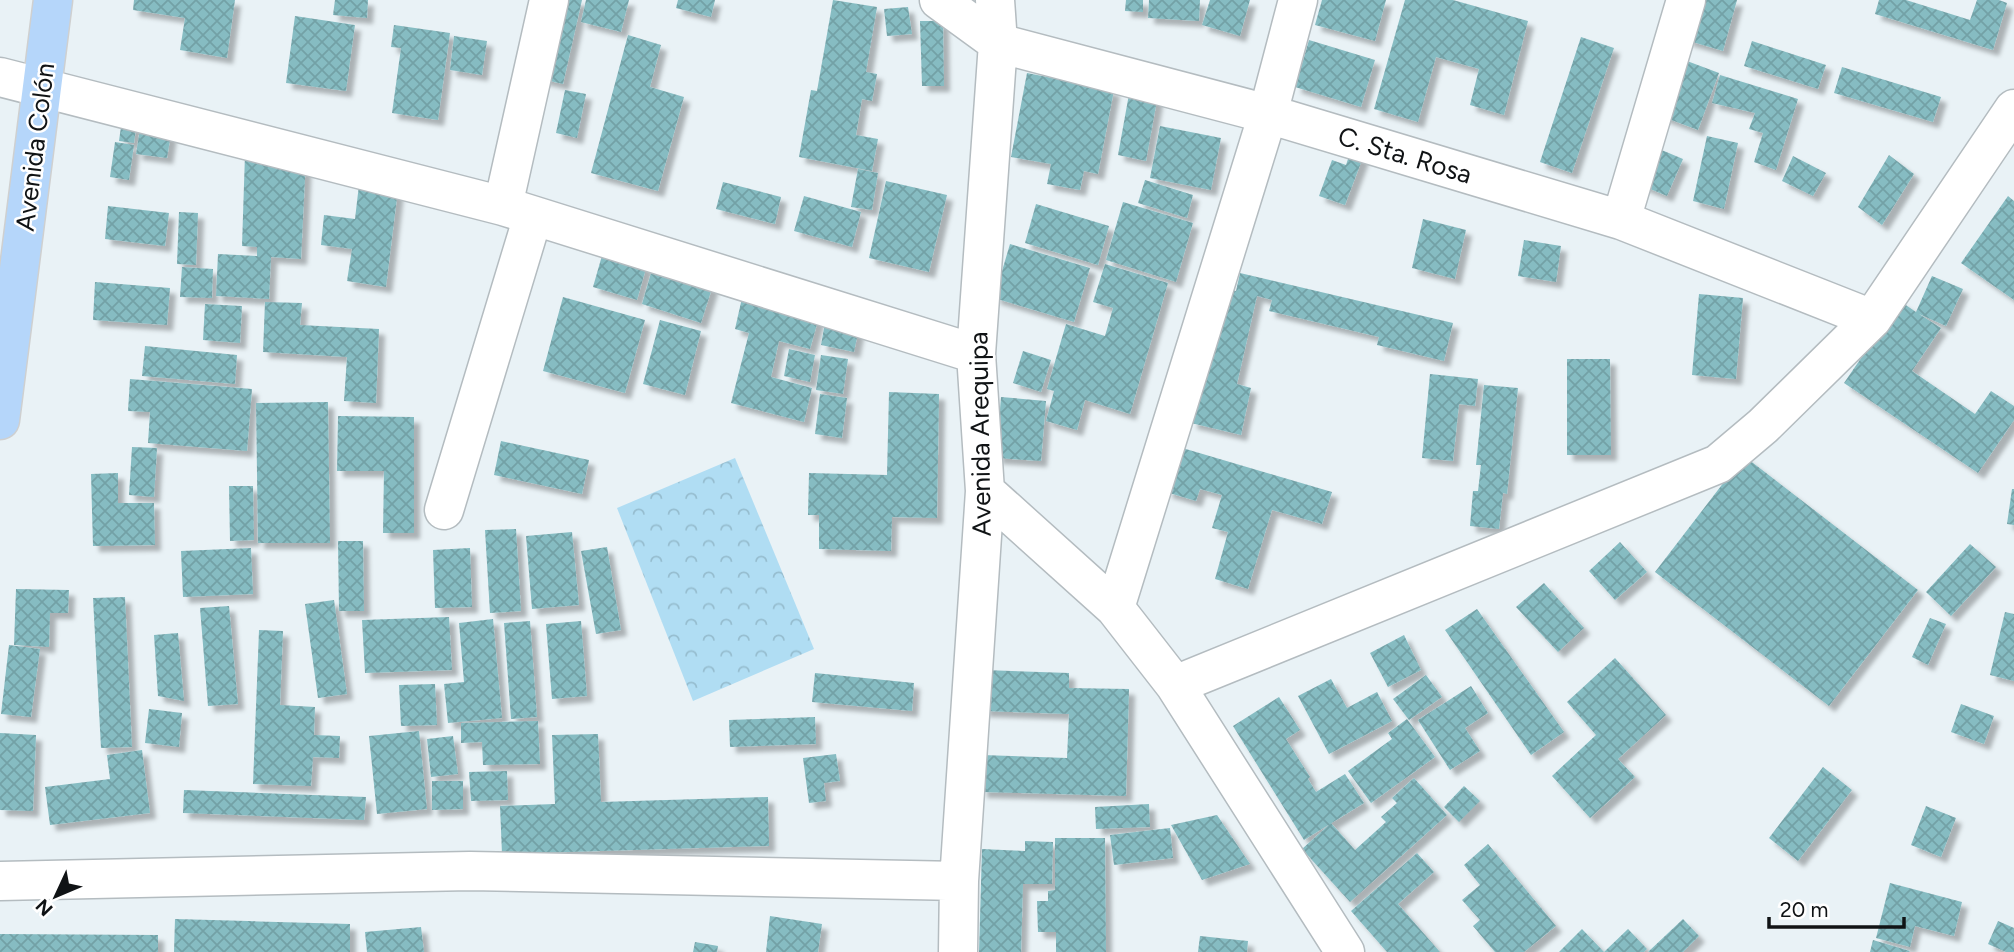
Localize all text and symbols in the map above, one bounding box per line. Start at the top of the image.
street label: Avenida Colón [9,61,61,233]
street label: C. Sta. Rosa [1334,120,1476,190]
street label: Avenida Arequipa [962,331,998,537]
north arrow [21,861,91,931]
scale bar [1769,886,1904,930]
text: N [31,894,58,921]
text: 20 m [1780,897,1828,922]

